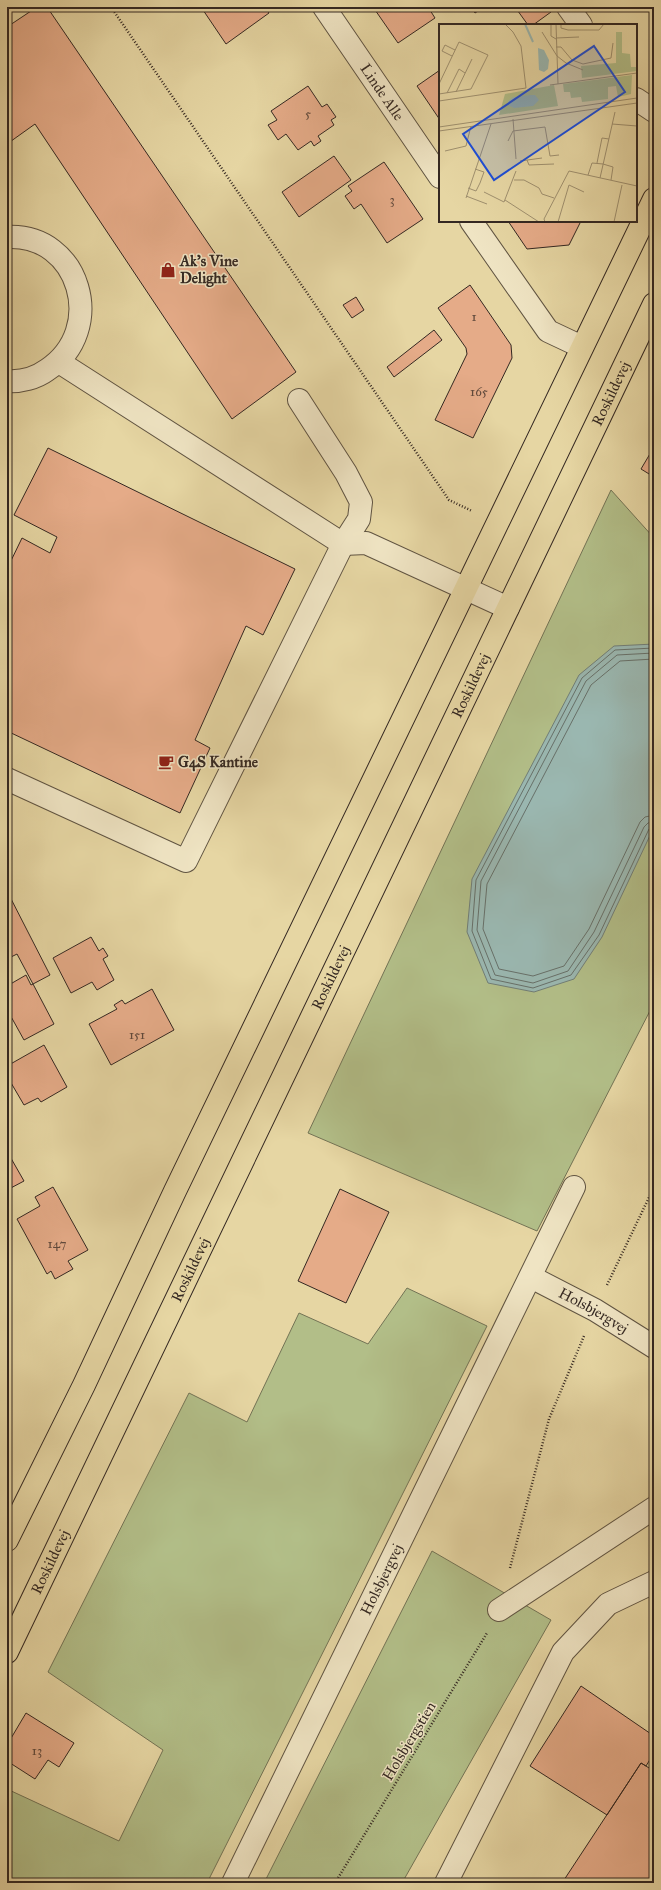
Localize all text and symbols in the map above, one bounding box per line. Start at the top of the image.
inset map [439,24,637,222]
street label: Linde Alle [356,60,408,124]
house number: 5 [305,106,311,122]
house number: 3 [389,192,395,208]
place label: Ak's Vine Delight [179,252,239,288]
shop icon: Ak's Vine Delight [159,261,177,279]
house number: 1 [471,309,477,325]
street label: Roskildevej [588,358,634,429]
house number: 165 [470,384,488,400]
street label: Roskildevej [448,650,494,721]
cafe icon: G4S Kantine [157,753,175,771]
place label: G4S Kantine [178,753,259,772]
street label: Roskildevej [308,943,354,1013]
house number: 151 [129,1027,145,1043]
street label: Roskildevej [167,1235,214,1305]
house number: 147 [48,1236,66,1252]
street label: Holsbjergvej [556,1284,632,1338]
street label: Roskildevej [27,1527,73,1597]
street label: Holsbjergvej [357,1541,407,1618]
street label: Holsbjergstien [378,1698,440,1784]
house number: 13 [32,1743,42,1759]

